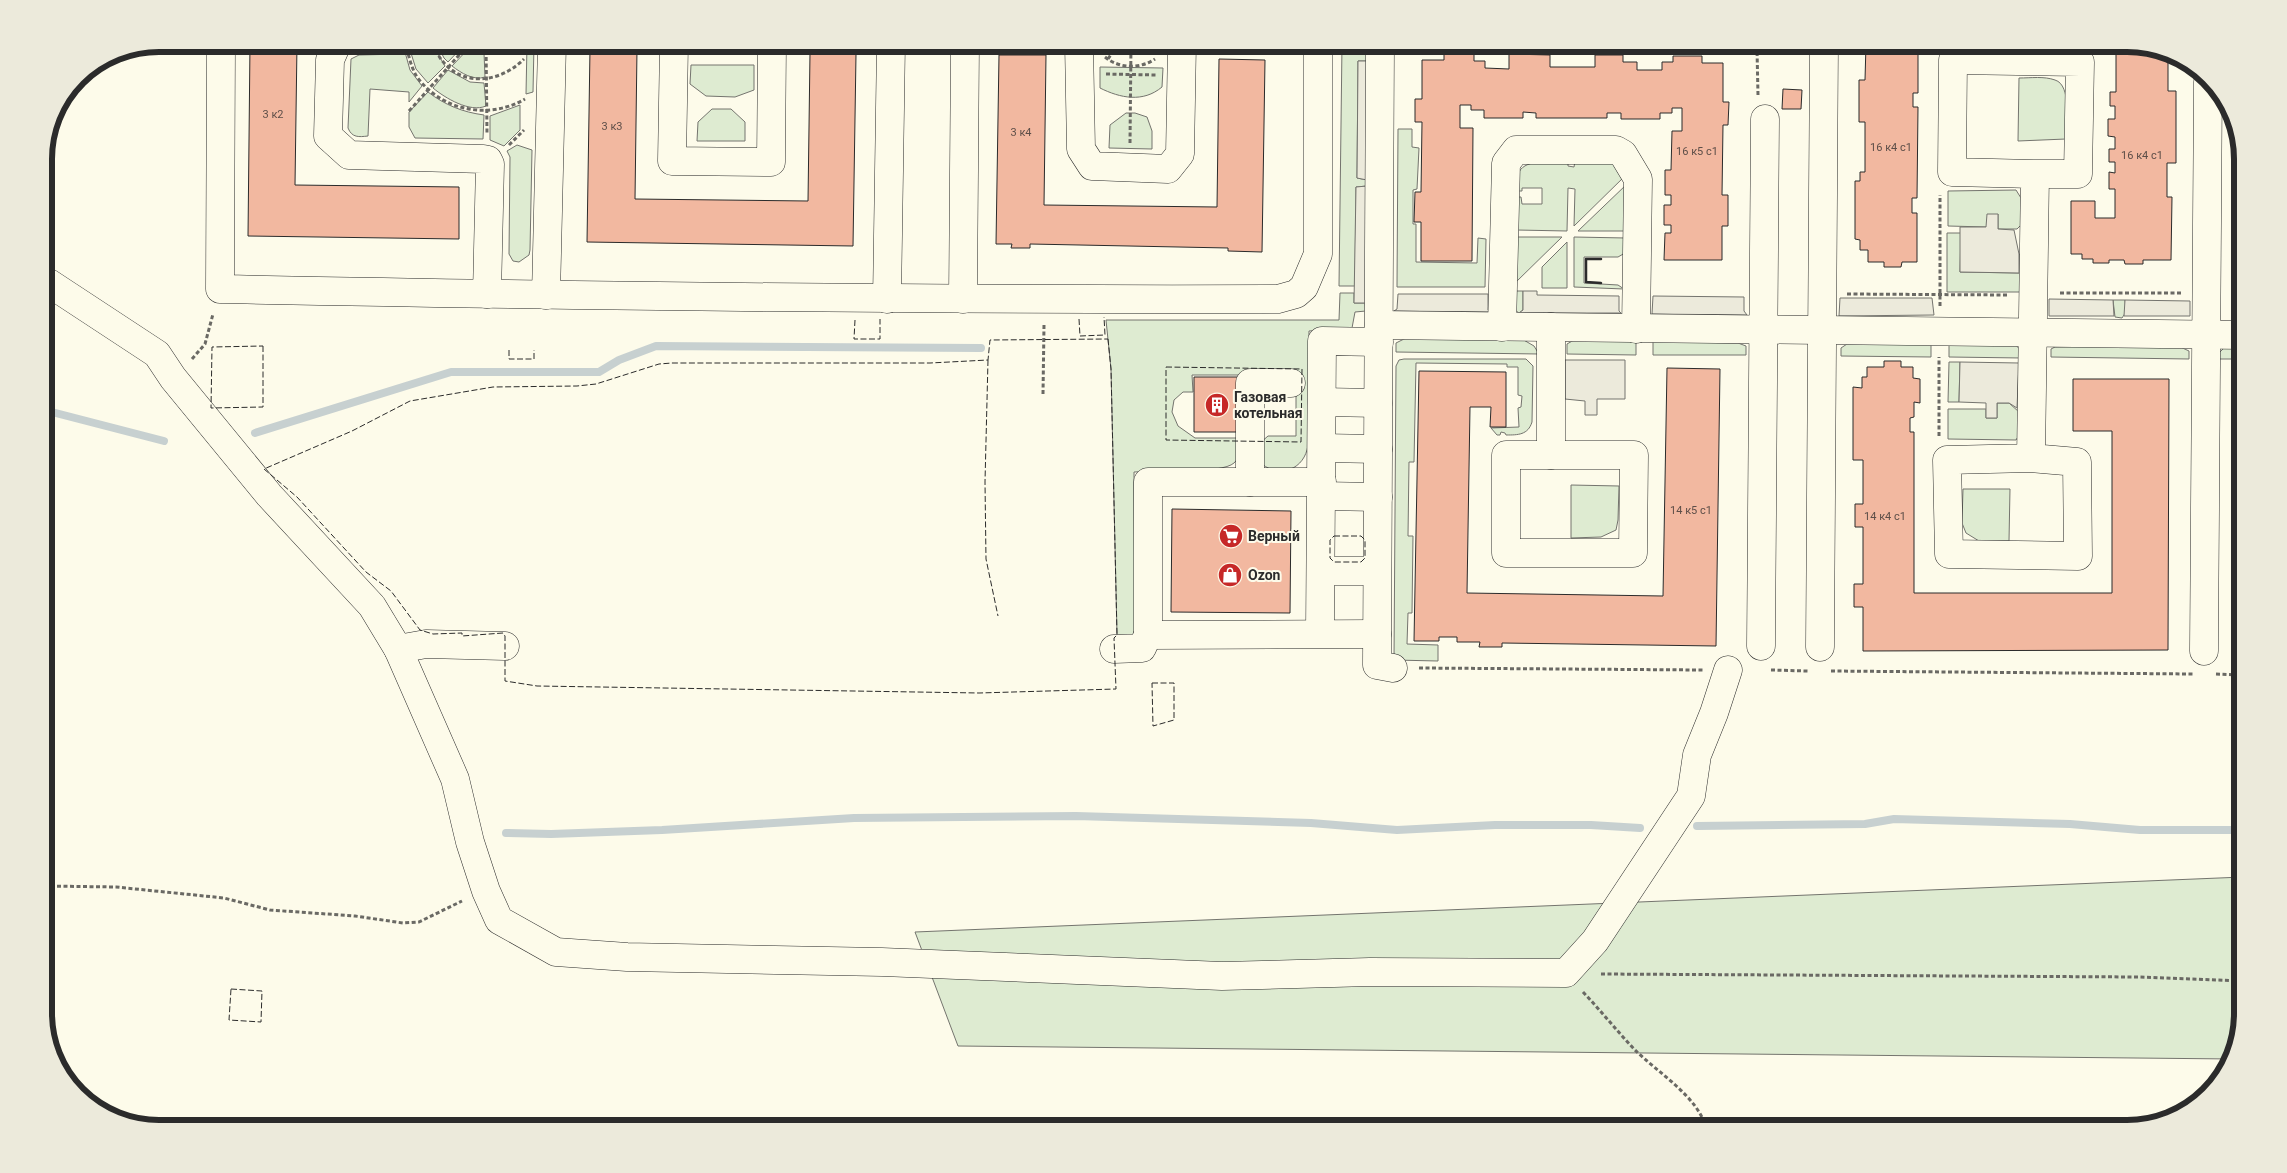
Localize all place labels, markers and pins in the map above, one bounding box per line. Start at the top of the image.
place label: Газовая котельная [1234,389,1303,421]
building icon: Газовая котельная [1204,392,1230,418]
supermarket icon: Верный [1218,523,1244,549]
place label: Верный [1248,528,1300,544]
shop icon: Ozon [1217,562,1243,588]
place label: Ozon [1248,567,1281,583]

